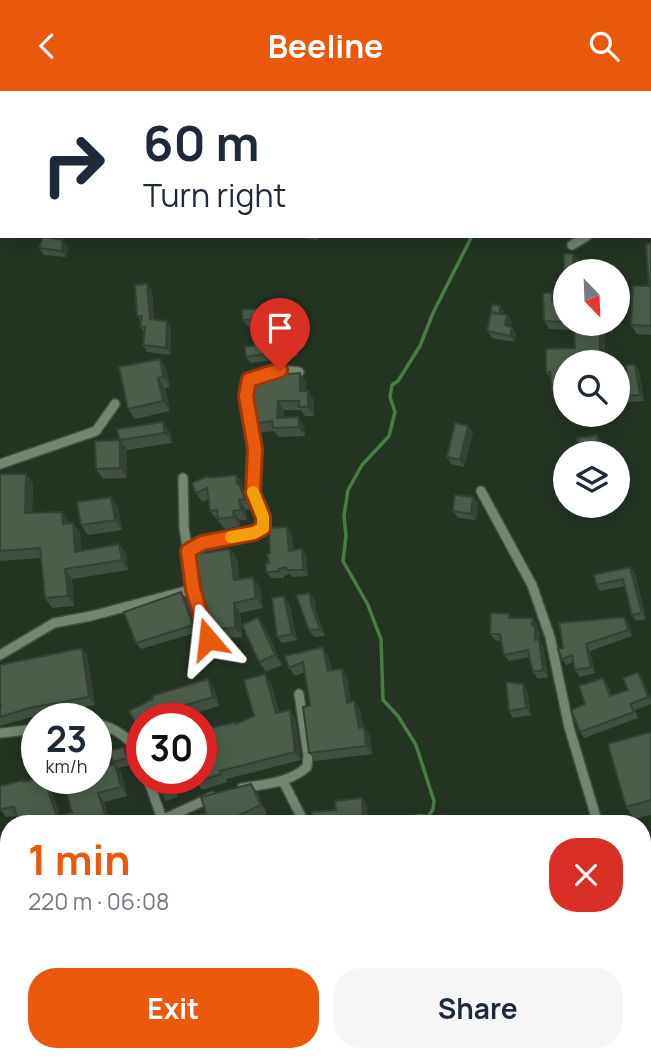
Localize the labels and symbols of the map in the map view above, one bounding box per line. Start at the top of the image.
north arrow [553,259,630,336]
pin [250,298,310,370]
position arrow [171,602,245,676]
speed limit sign: 30 [126,703,217,794]

